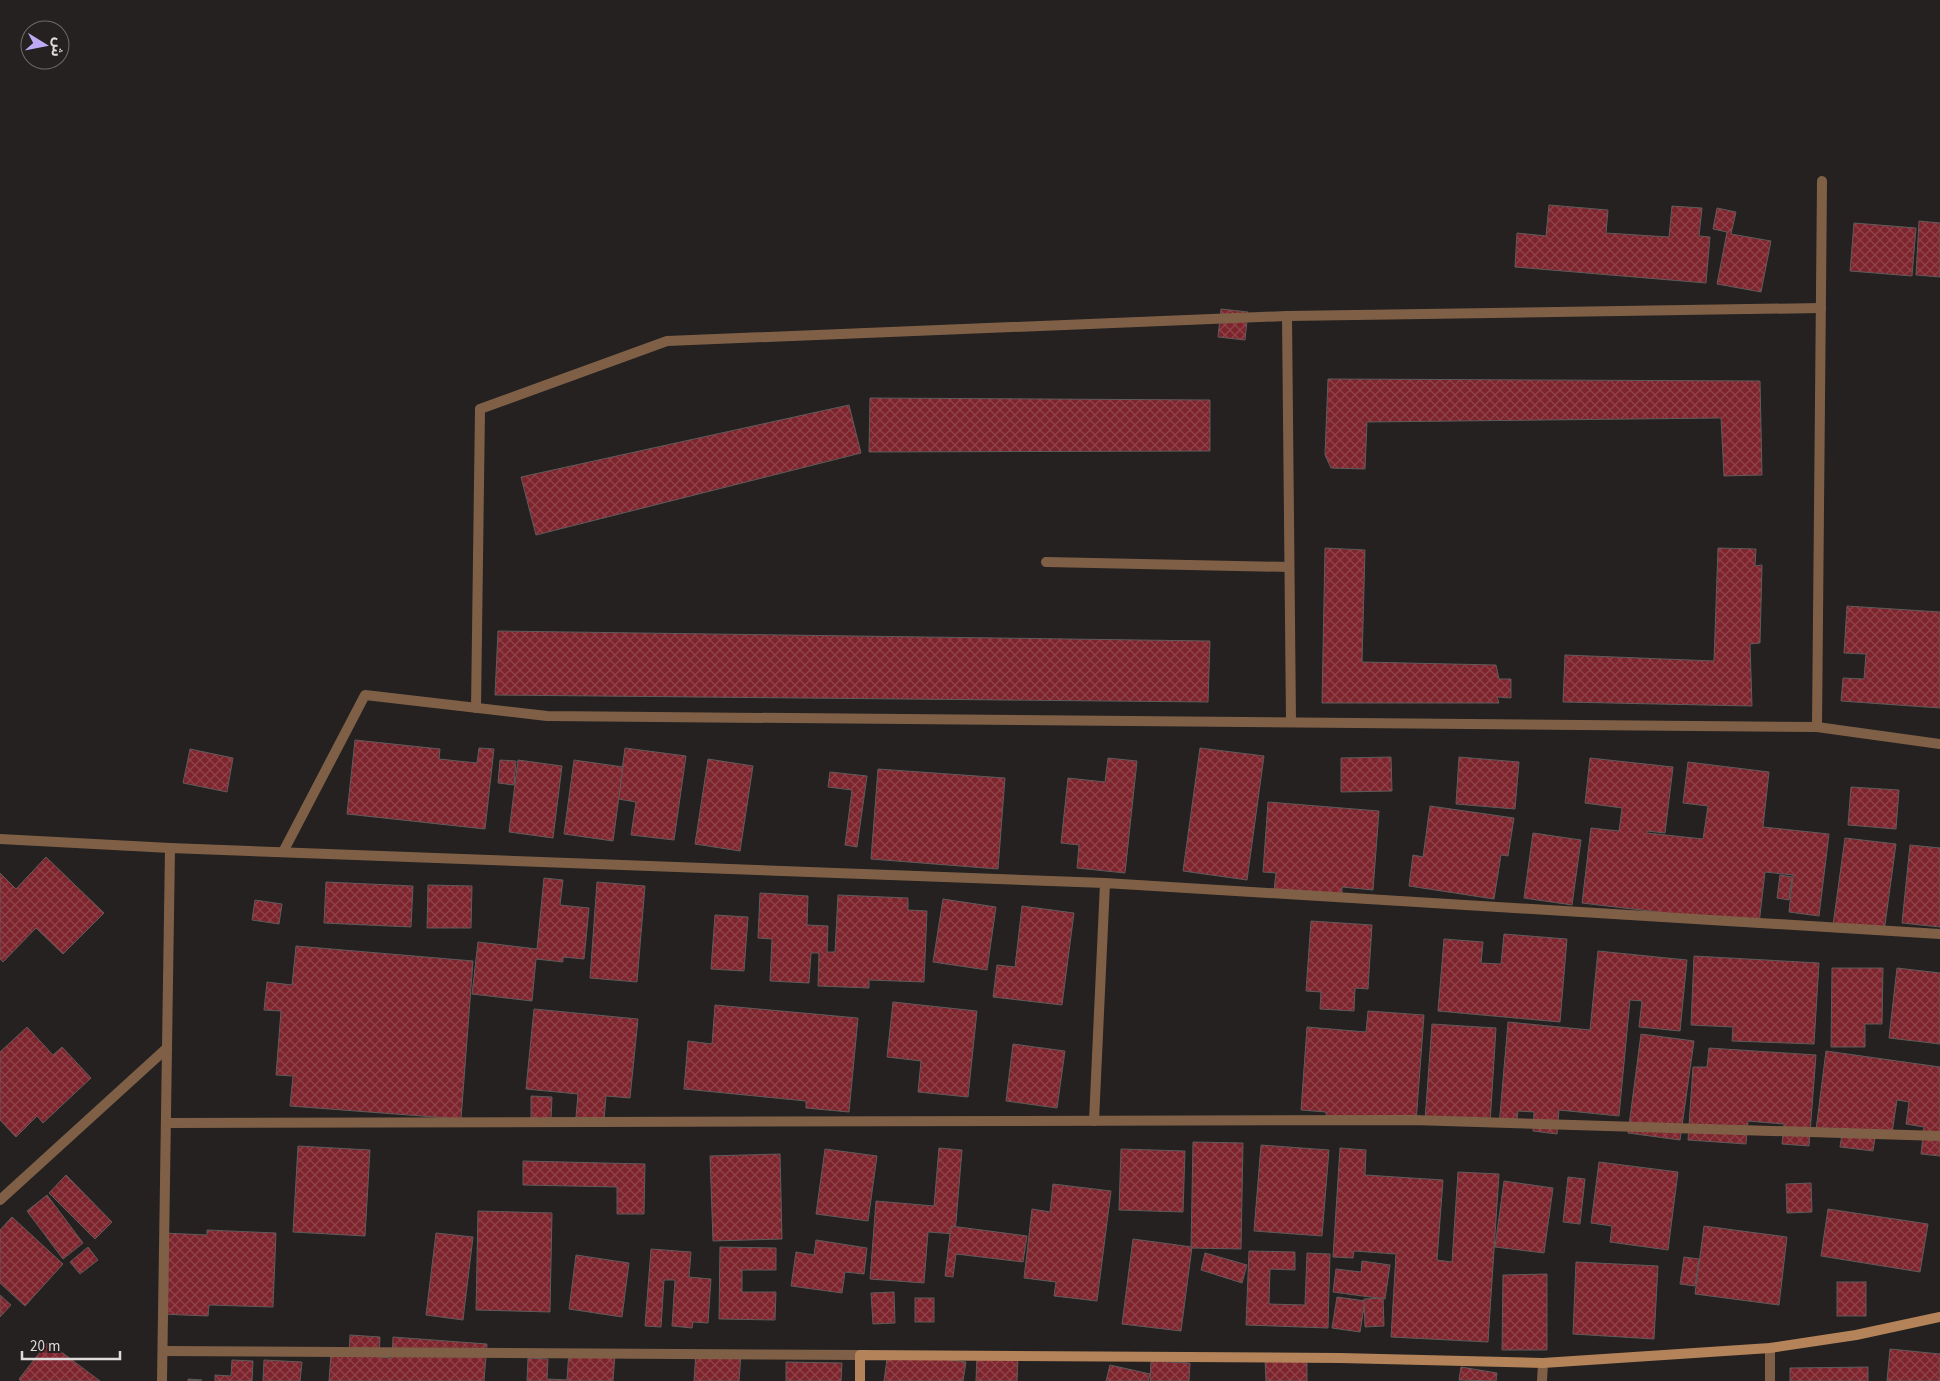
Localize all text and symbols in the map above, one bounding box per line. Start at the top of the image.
north arrow [20,20,70,70]
text: ش [45,36,68,58]
scale bar [22,1328,120,1360]
text: 20 m [30,1336,60,1357]

